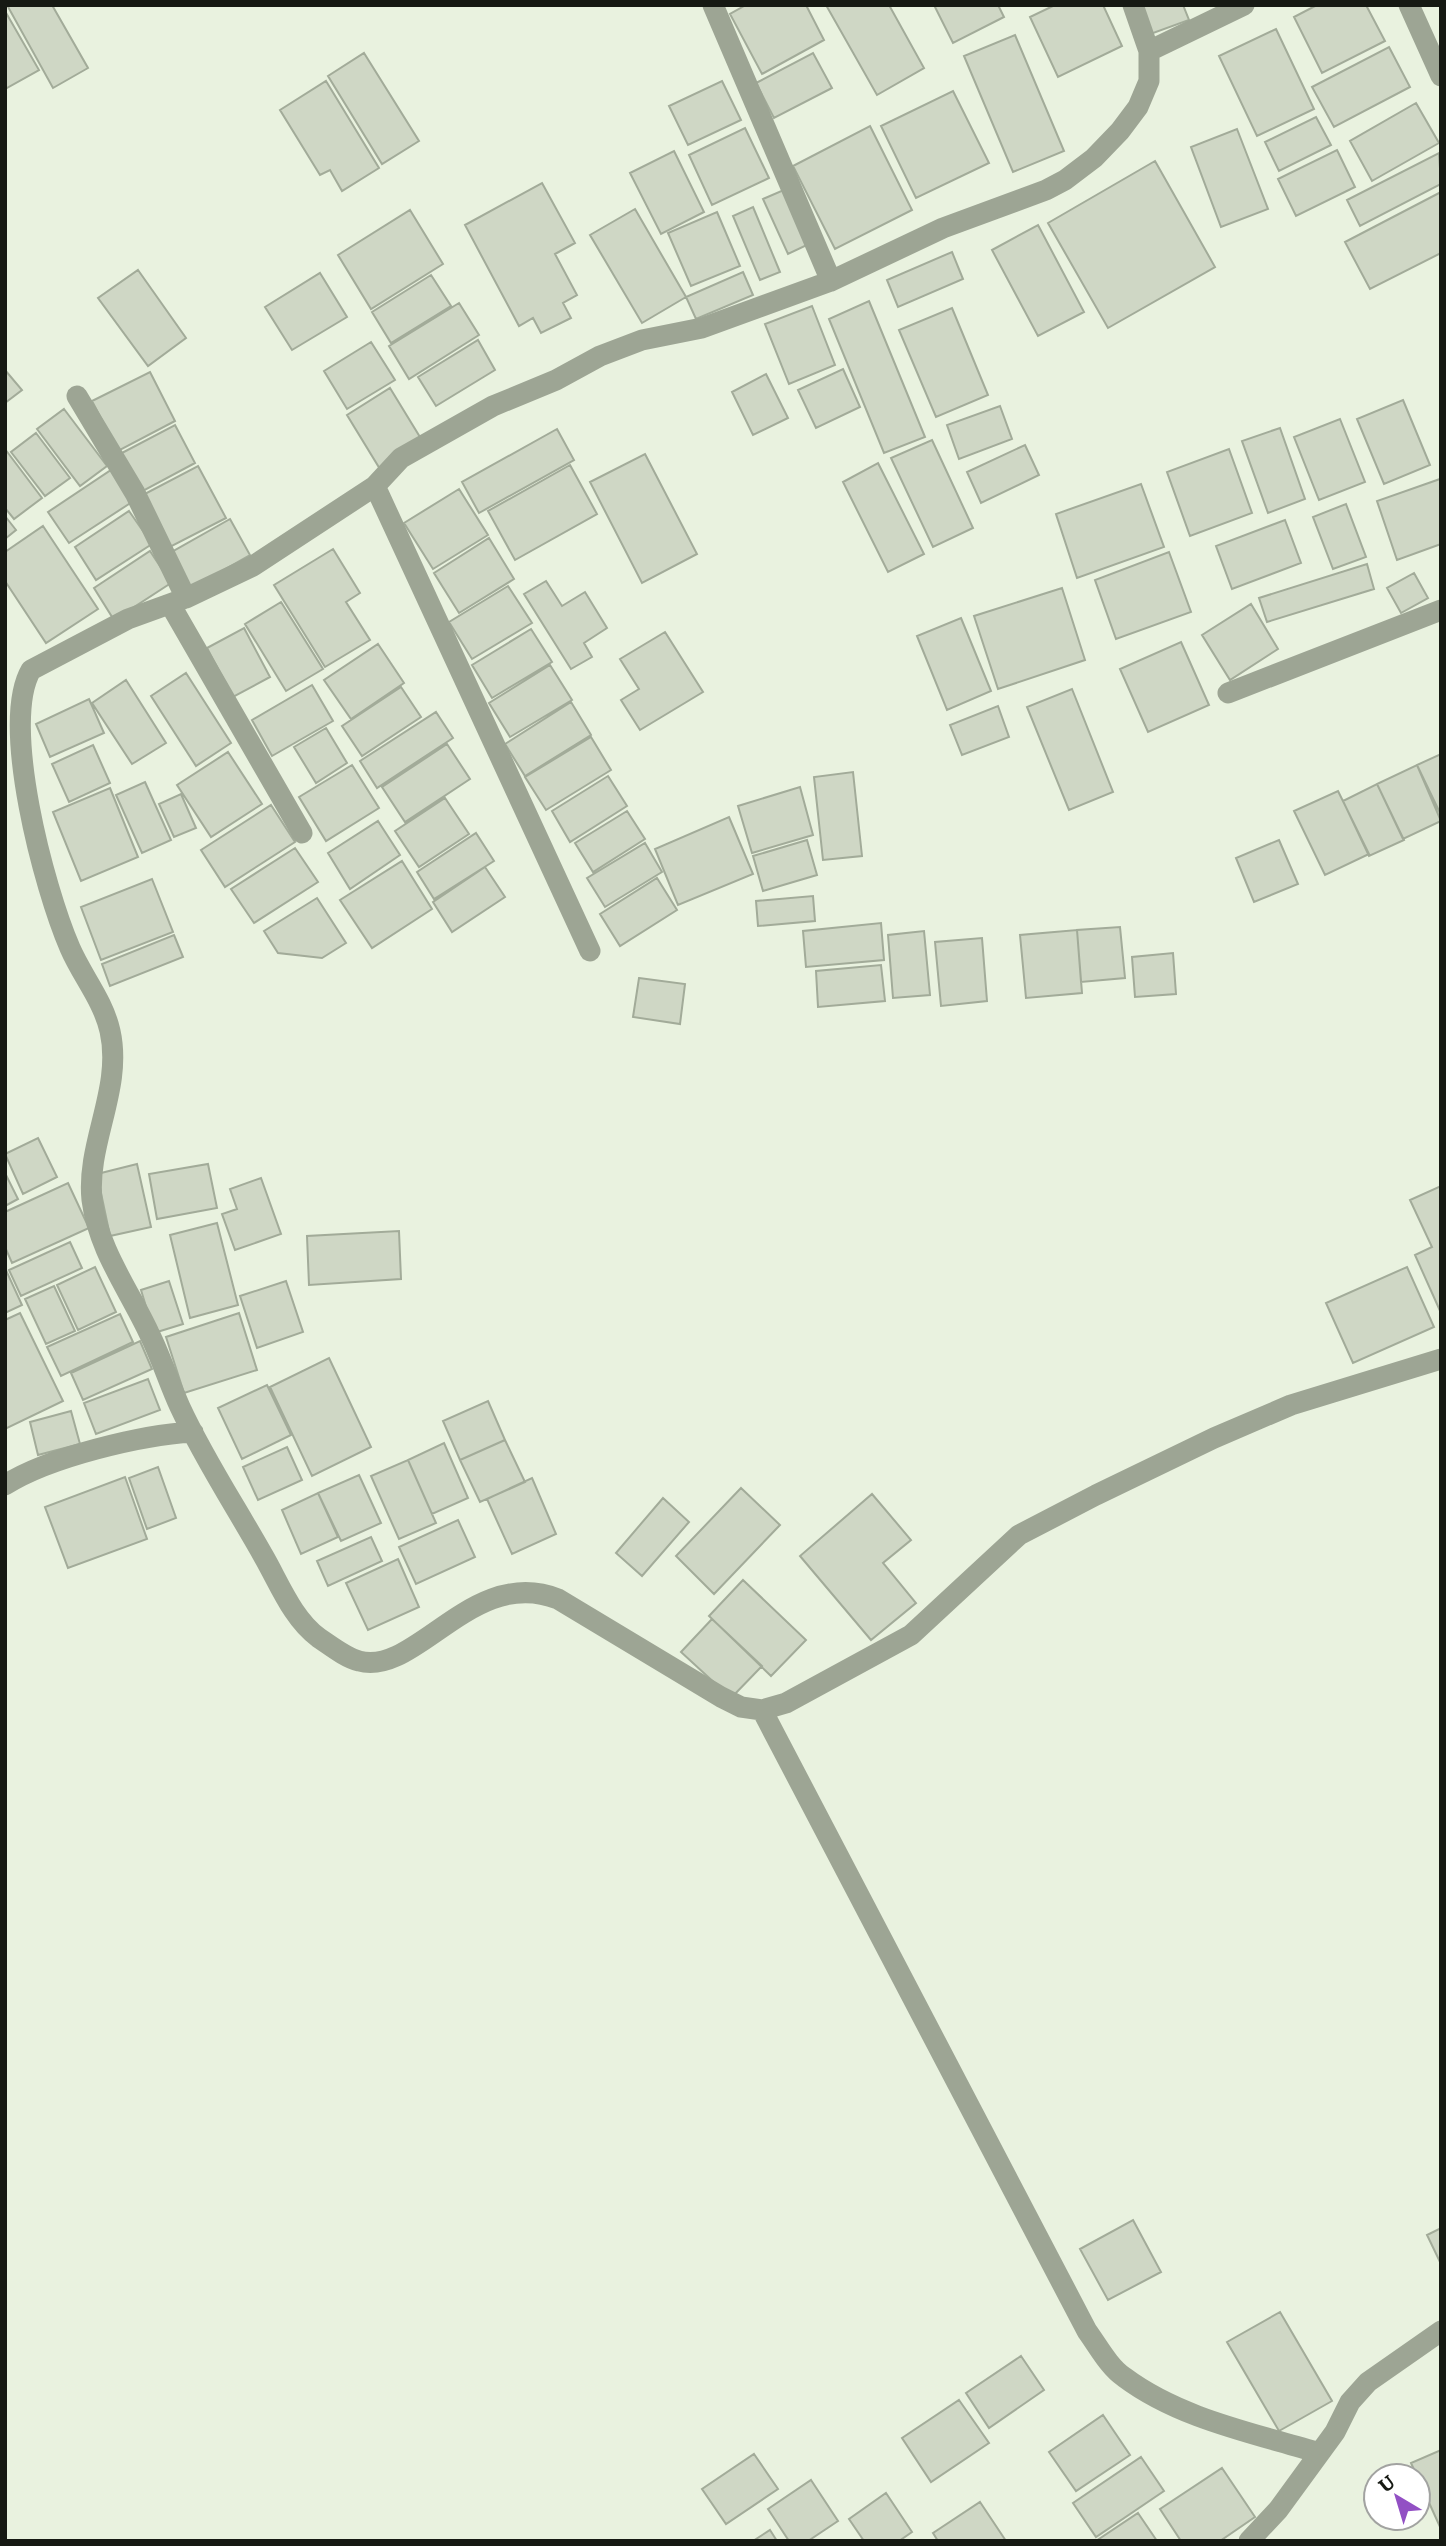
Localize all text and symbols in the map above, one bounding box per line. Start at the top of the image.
north arrow [1362,2462,1432,2532]
text: U [1371,2467,1400,2498]

